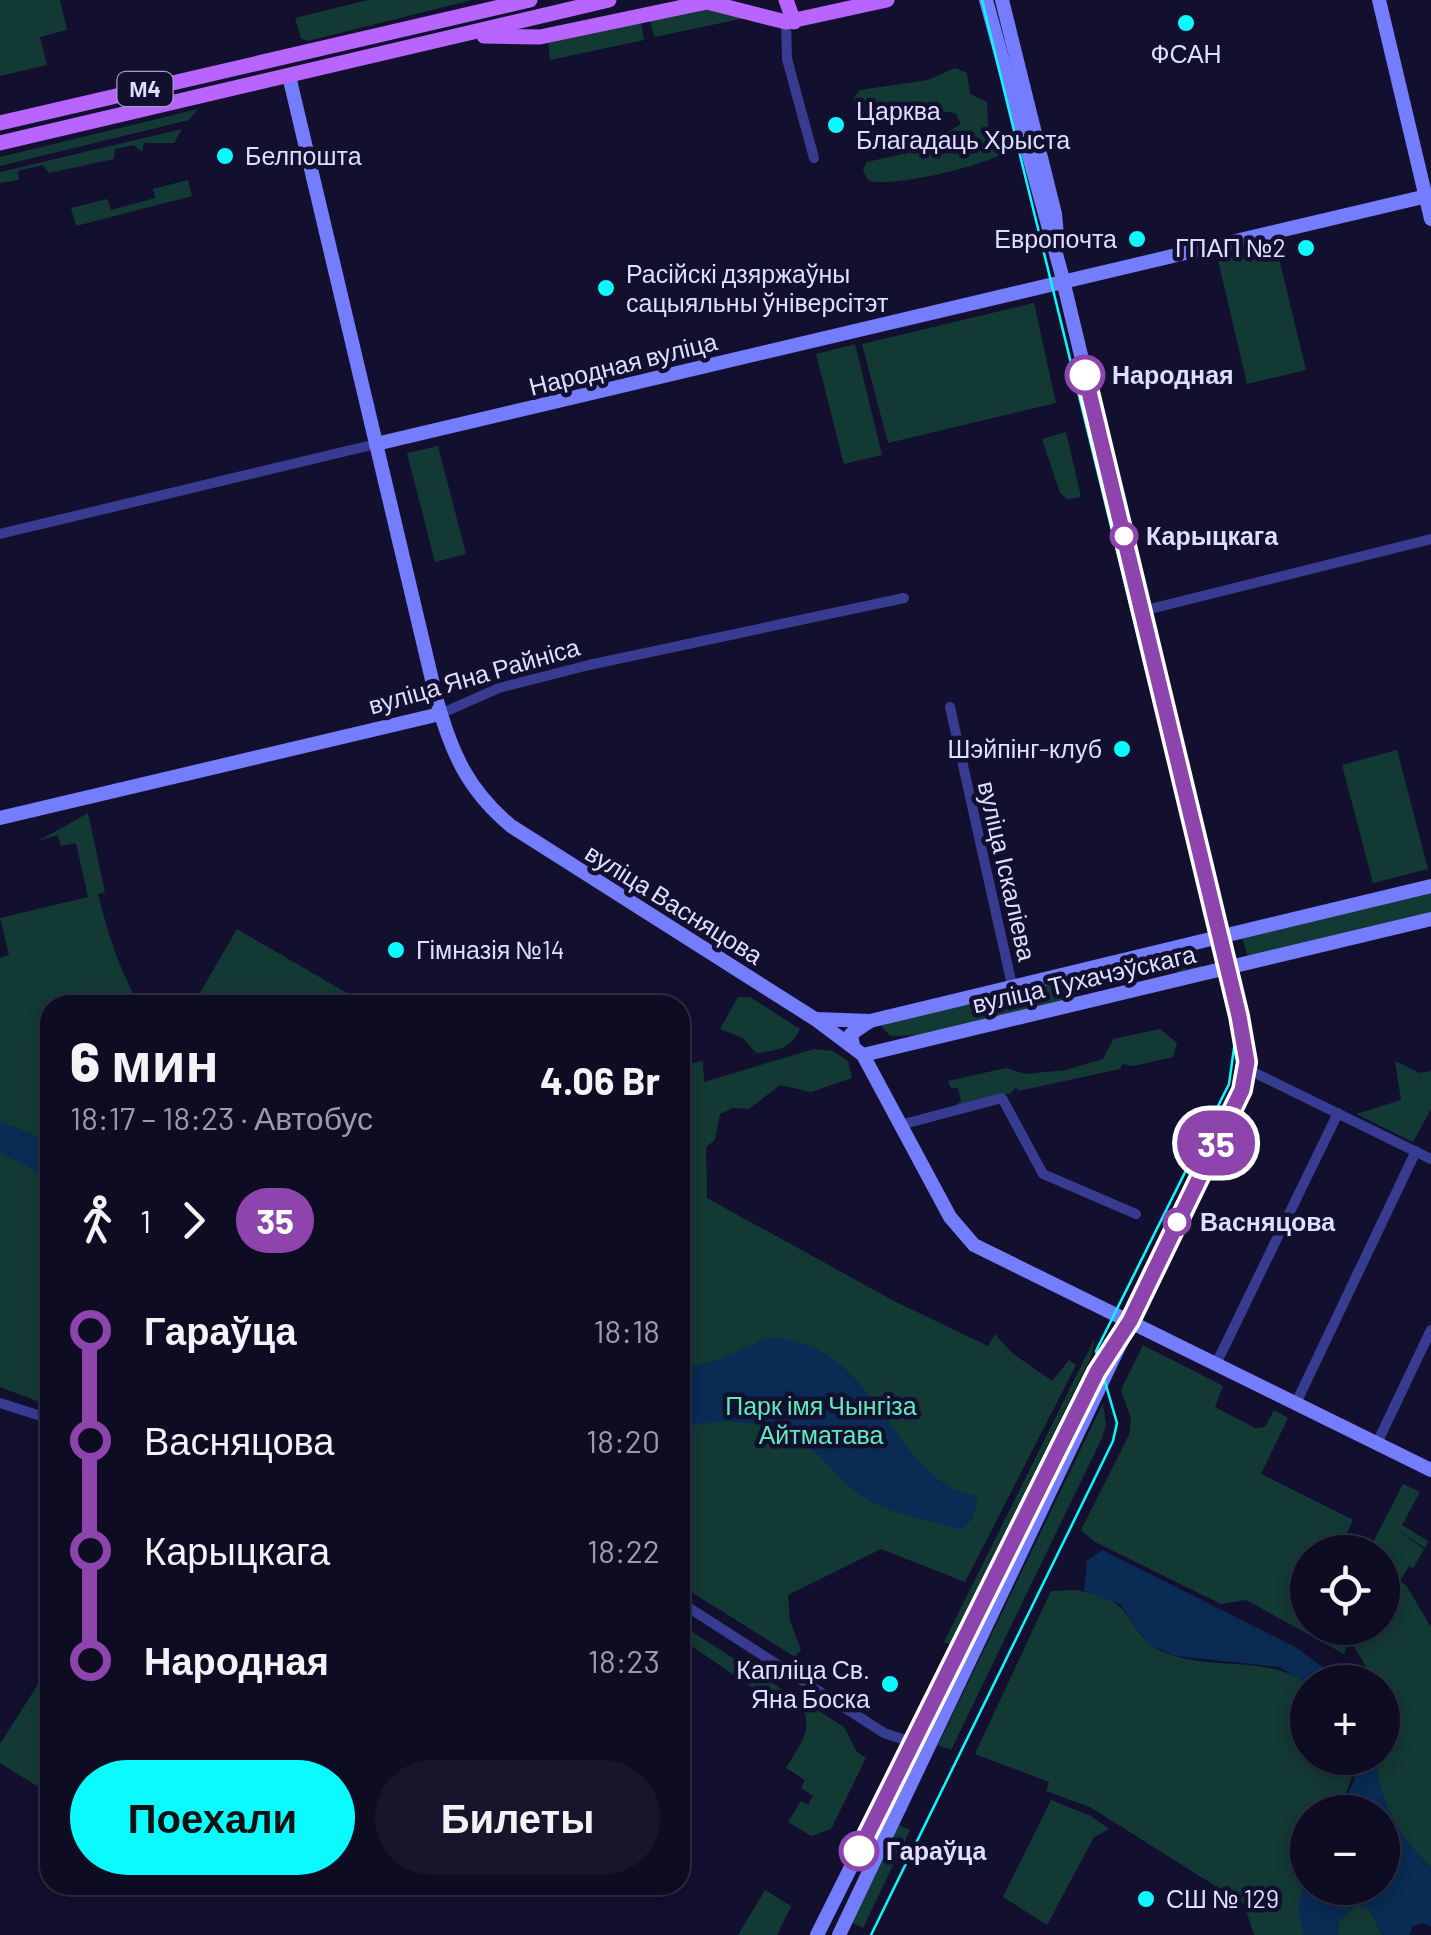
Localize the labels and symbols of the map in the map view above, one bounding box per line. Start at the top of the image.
marker: ФСАН [1175,12,1197,34]
place label: ФСАН [1150,38,1222,68]
road number: М4 [118,72,172,106]
place label: Царква Благадаць Хрыста [856,95,1070,154]
marker: Царква Благадаць Хрыста [825,114,847,136]
place label: Белпошта [245,140,362,170]
marker: Белпошта [214,145,236,167]
place label: Европочта [994,223,1117,253]
marker: Европочта [1126,228,1148,250]
place label: ГПАП №2 [1175,232,1286,262]
marker: ГПАП №2 [1295,237,1317,259]
place label: Расійскі дзяржаўны сацыяльны ўніверсітэт [626,258,889,317]
marker: Расійскі дзяржаўны сацыяльны ўніверсітэт [595,277,617,299]
street label: Народная вуліца [525,325,720,401]
marker: Народная [1066,356,1104,394]
place label: Народная [1112,359,1234,389]
place label: Карыцкага [1146,520,1279,550]
marker: Карыцкага [1111,523,1137,549]
street label: вуліца Яна Райніса [365,631,583,720]
place label: Шэйпінг-клуб [948,733,1102,763]
marker: Шэйпінг-клуб [1111,738,1133,760]
street label: вуліца Іскаліева [973,778,1043,964]
street label: вуліца Васняцова [580,837,769,970]
place label: Гімназія №14 [416,934,565,964]
street label: вуліца Тухачэўскага [969,938,1199,1018]
marker: Гімназія №14 [385,939,407,961]
line badge: 35 [1171,1110,1261,1176]
place label: Васняцова [1200,1206,1336,1236]
marker: Васняцова [1164,1209,1190,1235]
park label: Парк імя Чынгіза Айтматава [725,1390,917,1449]
place label: Капліца Св. Яна Боска [736,1654,870,1713]
marker: Капліца Св. Яна Боска [879,1673,901,1695]
marker: Гараўца [840,1832,878,1870]
place label: Гараўца [886,1835,987,1865]
place label: СШ № 129 [1166,1883,1279,1913]
marker: СШ № 129 [1135,1888,1157,1910]

